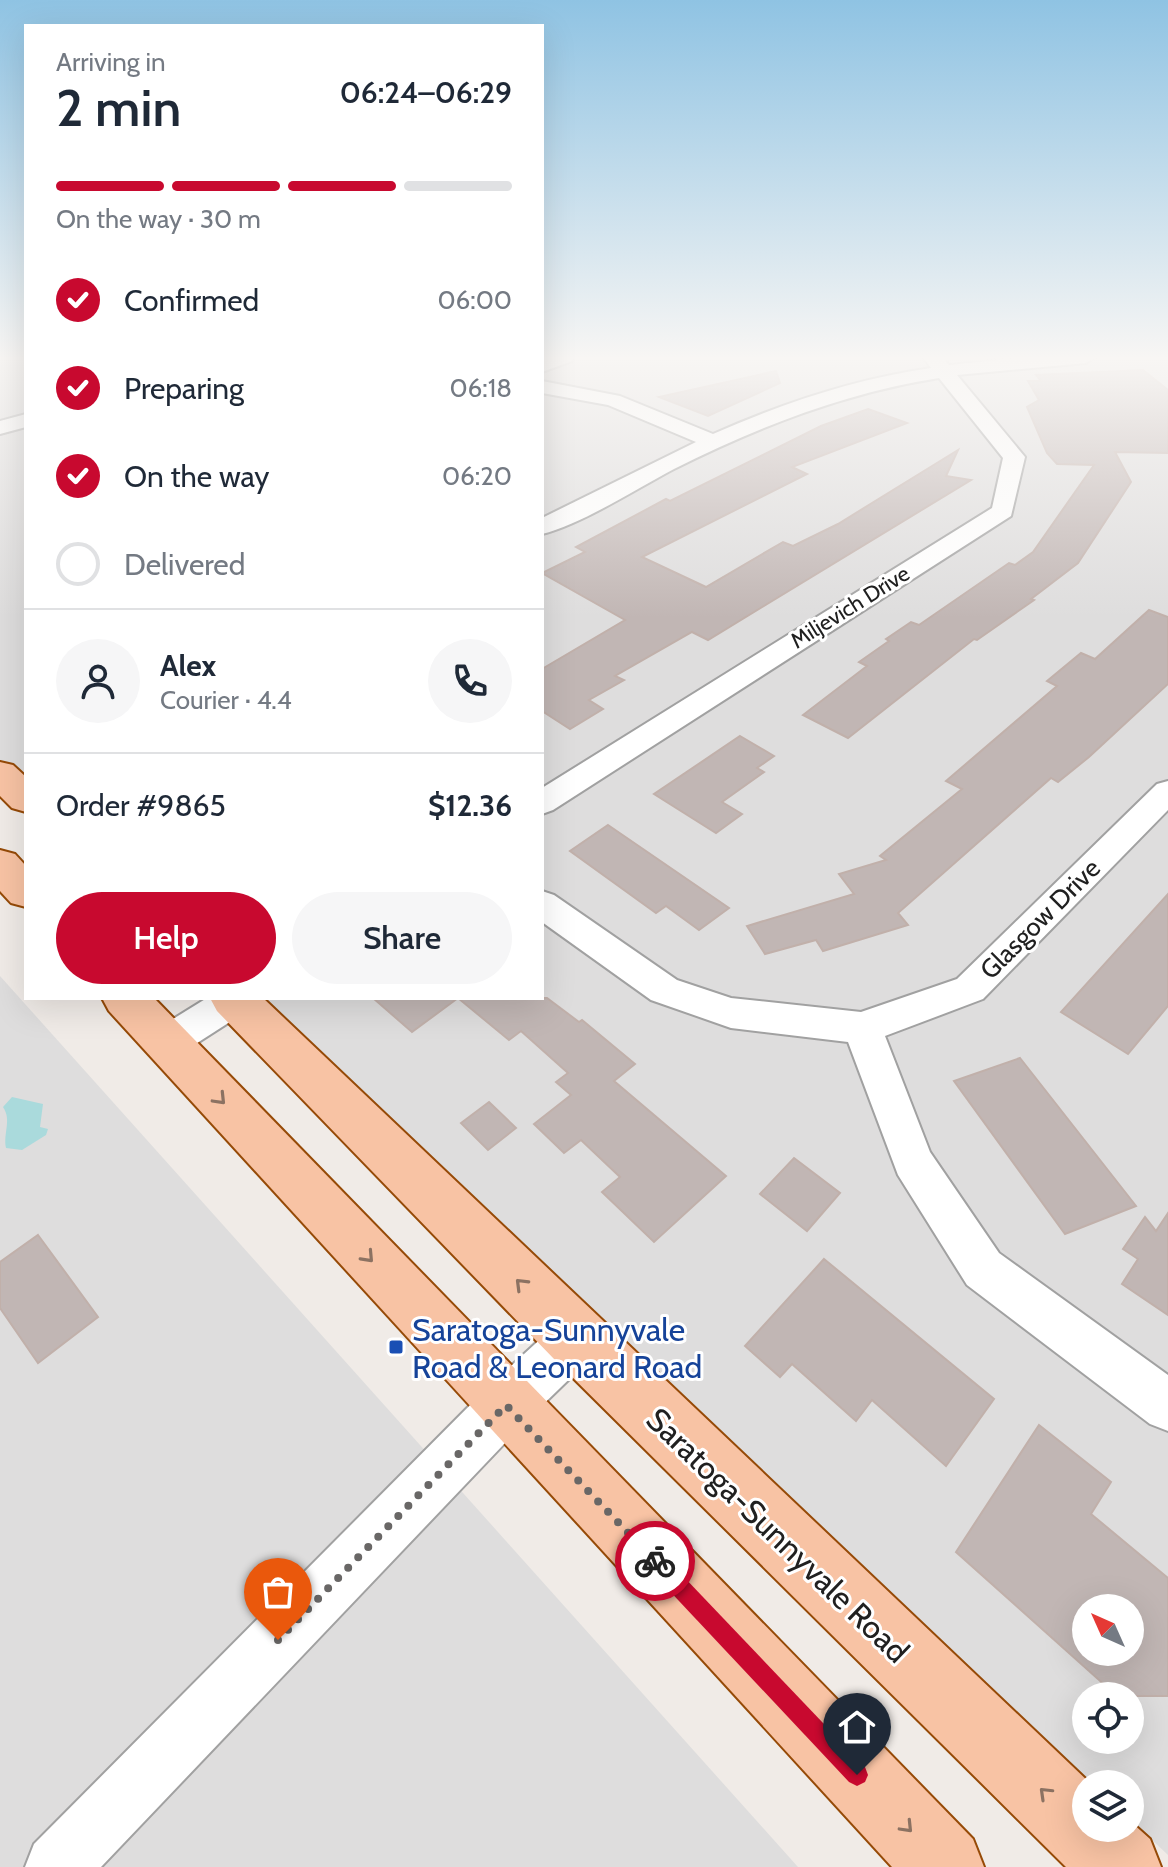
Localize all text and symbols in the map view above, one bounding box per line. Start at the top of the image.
text: Arriving in [56,46,166,78]
text: 06:24–06:29 [340,74,512,111]
text: 2 min [56,76,181,139]
text: On the way · 30 m [56,203,261,235]
icon: check [56,278,100,322]
text: Confirmed [124,282,259,319]
text: 06:00 [437,284,512,316]
icon: check [56,366,100,410]
text: Preparing [124,370,244,407]
text: 06:18 [449,372,512,404]
icon: check [56,454,100,498]
text: On the way [124,458,269,495]
text: 06:20 [442,460,512,492]
text: Delivered [124,546,245,583]
street label: Miljevich Drive [786,560,914,654]
button: person [56,639,140,723]
button: phone [428,639,512,723]
text: Alex [160,647,216,684]
text: Courier · 4.4 [160,684,292,716]
text: Order #9865 [56,787,226,824]
text: $12.36 [428,787,512,824]
street label: Glasgow Drive [973,852,1107,986]
button: Help [56,892,276,984]
button: Share [292,892,512,984]
one-way arrow [210,1090,224,1105]
one-way arrow [359,1247,373,1262]
one-way arrow [516,1279,530,1294]
place label: Saratoga-Sunnyvale Road & Leonard Road [412,1310,702,1386]
marker: Saratoga-Sunnyvale Road & Leonard Road [387,1338,405,1356]
street label: Saratoga-Sunnyvale Road [639,1399,917,1671]
courier [615,1521,695,1601]
icon: bike [633,1539,677,1583]
pin [244,1558,312,1640]
icon: bag [256,1570,300,1614]
north arrow [1072,1594,1144,1666]
map controls [1072,1594,1144,1842]
button: locate [1072,1682,1144,1754]
pin [823,1693,891,1775]
icon: home [835,1705,879,1749]
button: layers [1072,1770,1144,1842]
one-way arrow [1040,1788,1054,1803]
one-way arrow [897,1818,912,1832]

